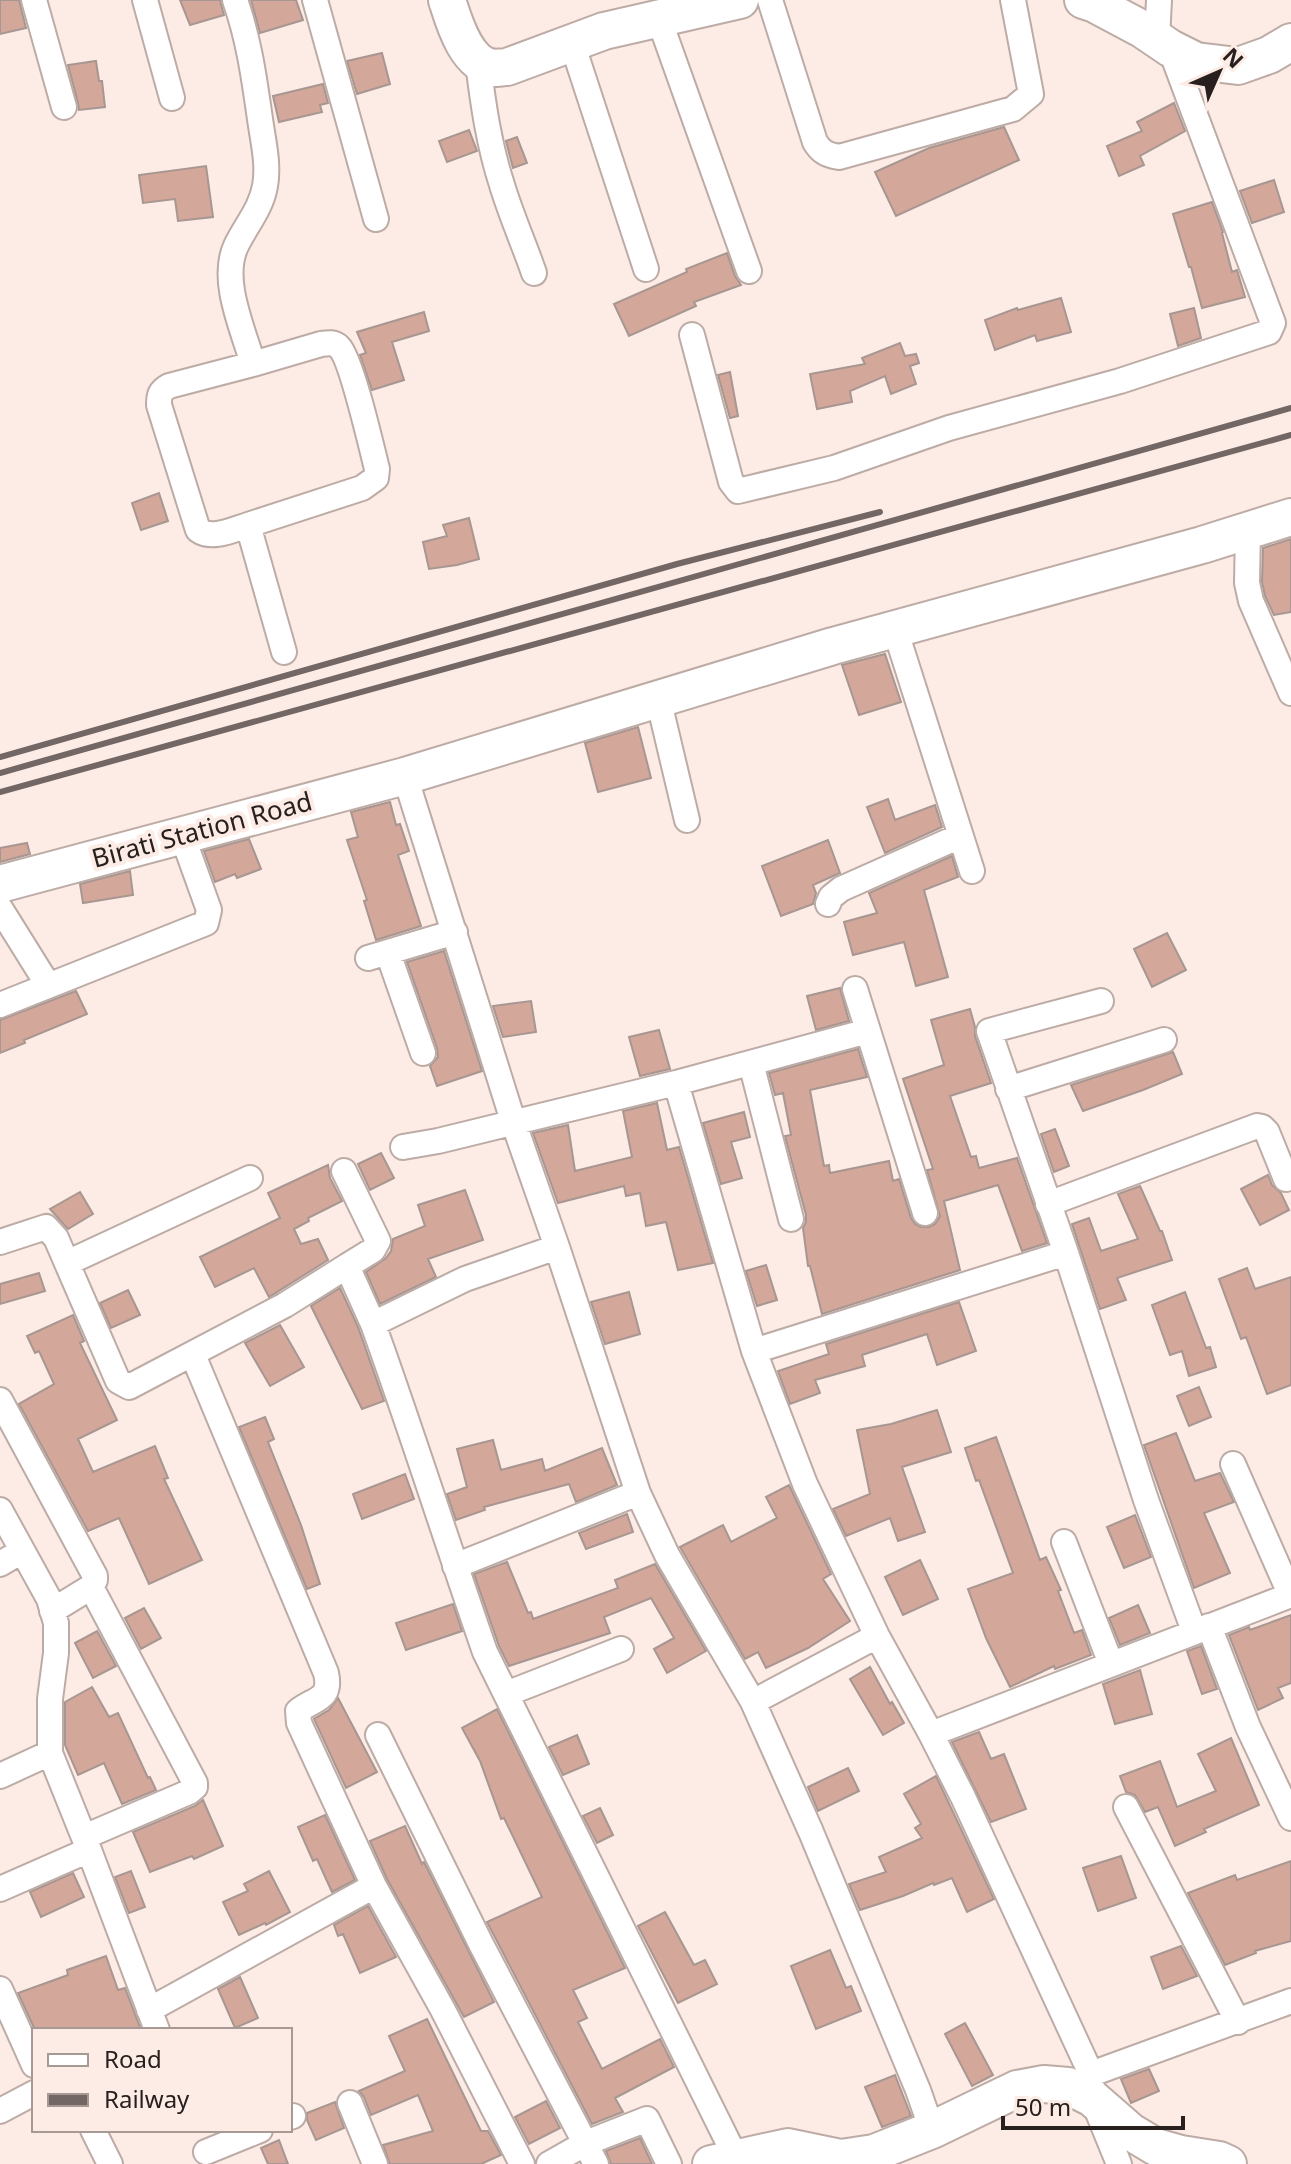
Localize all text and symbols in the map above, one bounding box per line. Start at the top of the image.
north arrow [1179,32,1259,112]
text: N [1217,40,1251,74]
street label: Birati Station Road [88,782,316,876]
legend [32,2028,292,2132]
text: Road [104,2042,162,2075]
scale bar [1003,2080,1183,2130]
text: Railway [104,2082,190,2115]
text: 50 m [1015,2090,1071,2123]

